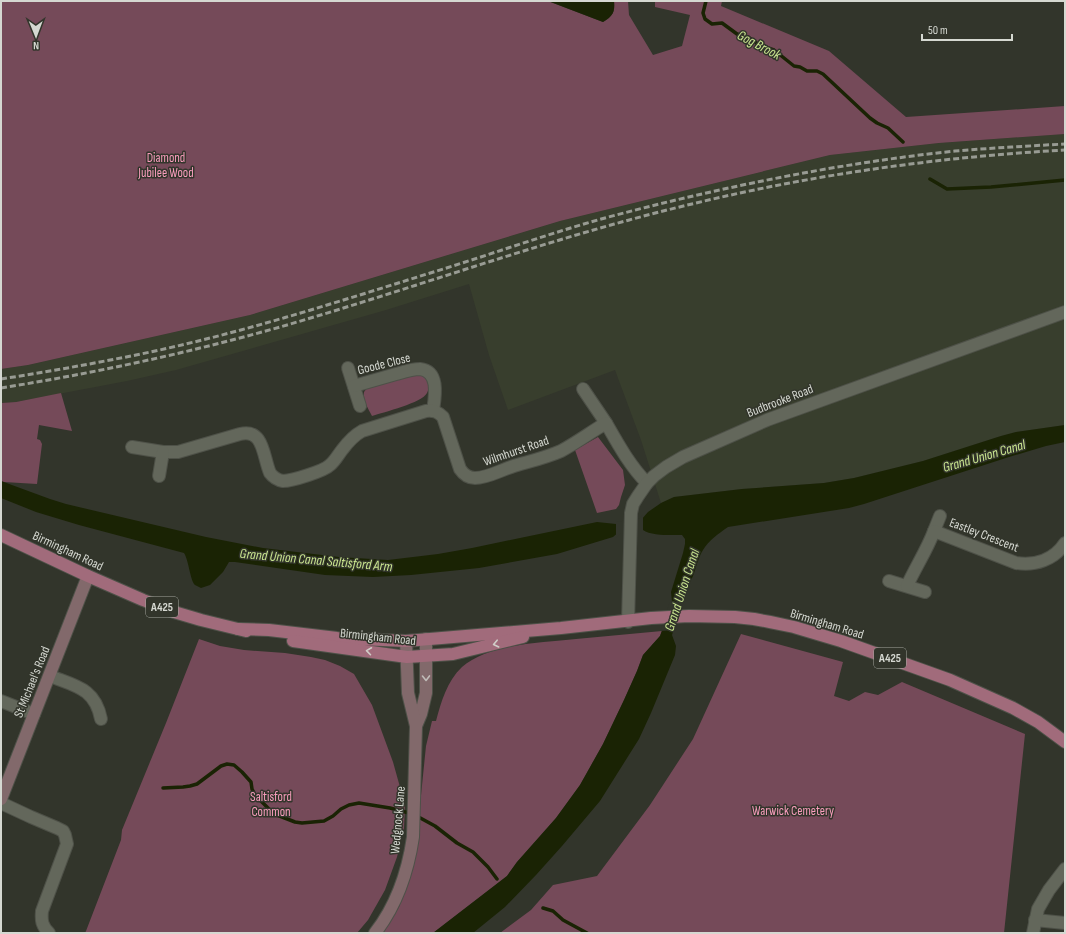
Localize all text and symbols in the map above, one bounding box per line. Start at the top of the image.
north arrow [16,16,56,56]
scale bar [922,16,1012,42]
text: 50 m [928,23,948,38]
water label: Gog Brook [734,26,784,64]
text: N [33,39,39,52]
park label: Diamond Jubilee Wood [137,150,194,181]
street label: Goode Close [356,350,412,378]
street label: Budbrooke Road [744,381,816,421]
street label: Wilmhurst Road [481,432,551,470]
water label: Grand Union Canal [941,436,1028,476]
street label: Eastley Crescent [947,514,1021,556]
street label: Birmingham Road [30,528,106,574]
water label: Grand Union Canal Saltisford Arm [239,545,393,575]
water label: Grand Union Canal [661,546,703,633]
road number: A425 [146,597,178,617]
street label: Birmingham Road [788,605,866,643]
street label: Birmingham Road [339,625,417,649]
one-way arrow [493,639,499,647]
street label: St Michael's Road [10,644,54,720]
one-way arrow [366,647,372,656]
road number: A425 [874,648,906,668]
one-way arrow [422,675,431,681]
street label: Wedgnock Lane [387,785,409,855]
park label: Saltisford Common [250,789,292,820]
park label: Warwick Cemetery [752,803,834,819]

